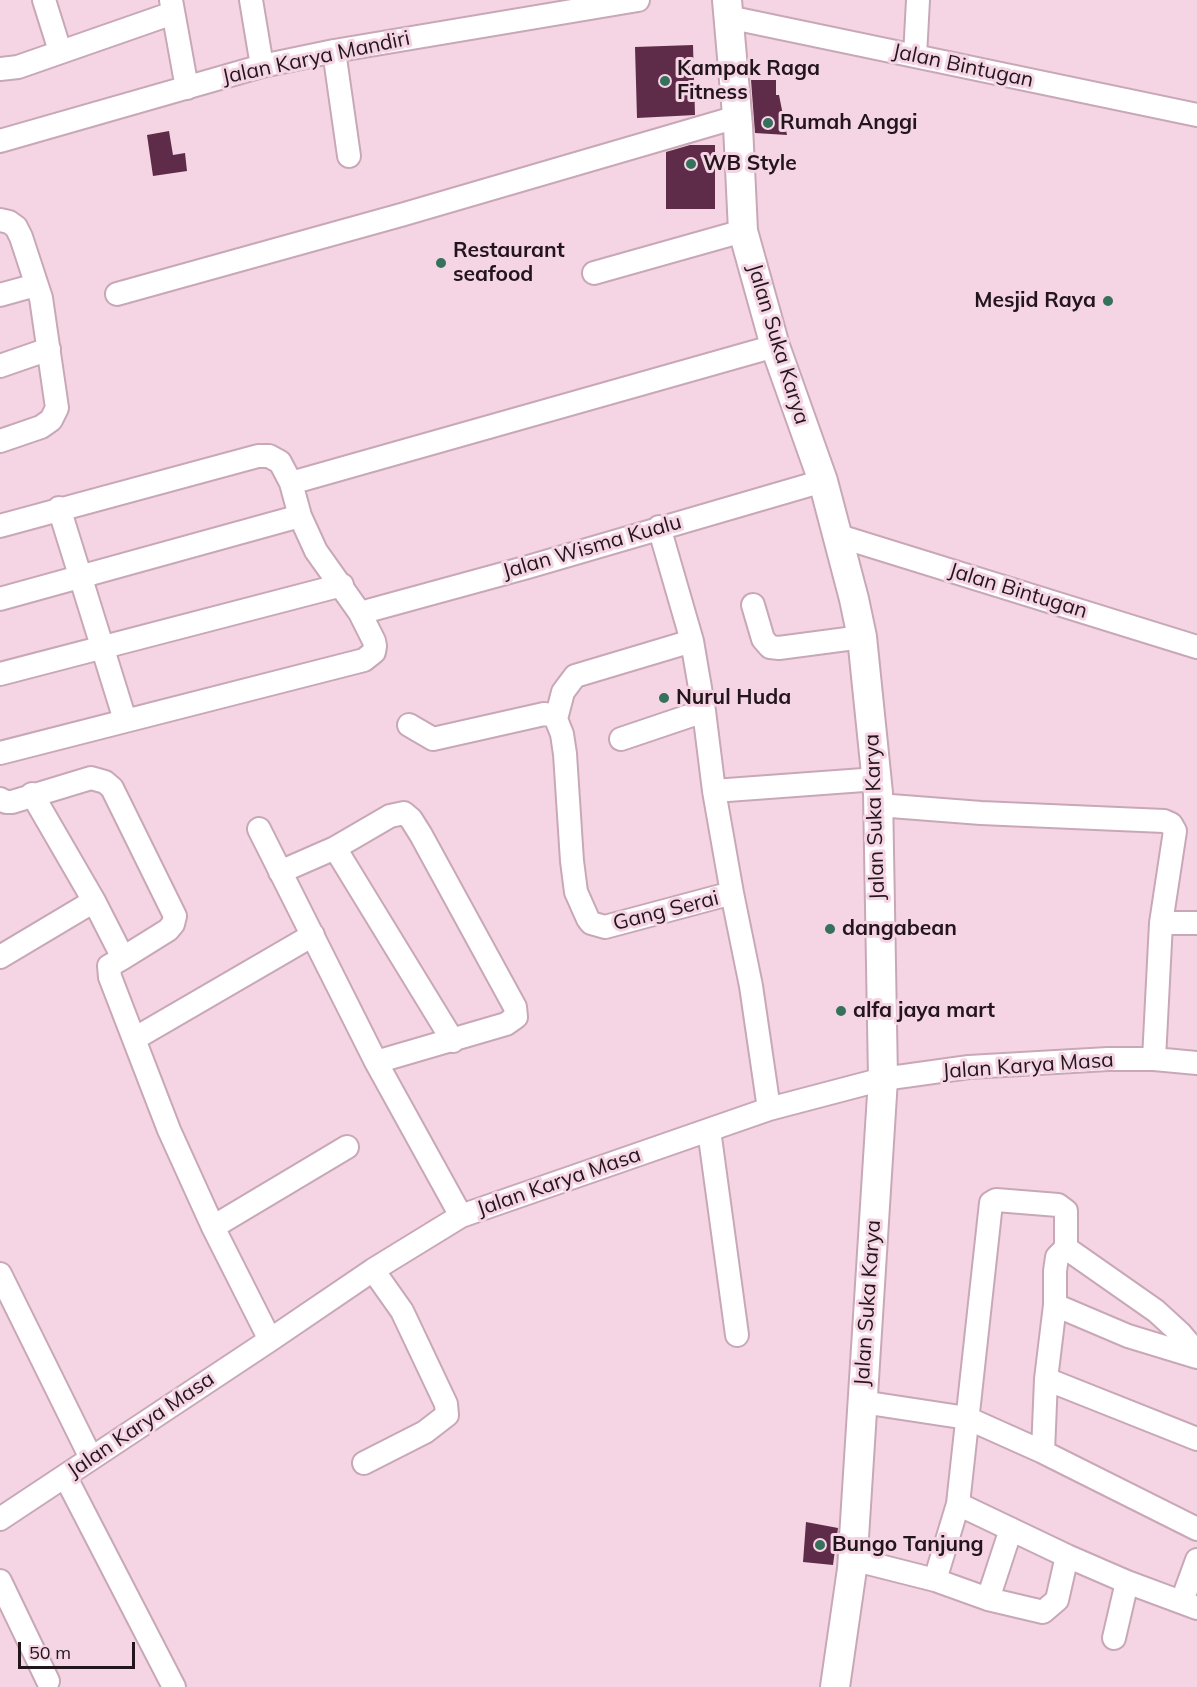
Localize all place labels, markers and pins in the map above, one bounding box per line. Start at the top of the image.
place label: Kampak Raga Fitness [677,56,820,106]
marker: Kampak Raga Fitness [658,74,672,88]
place label: Rumah Anggi [780,110,918,136]
marker: Rumah Anggi [761,116,775,130]
place label: WB Style [703,151,797,177]
marker: WB Style [684,157,698,171]
place label: Restaurant seafood [453,238,565,288]
marker: Restaurant seafood [434,256,448,270]
place label: Mesjid Raya [974,288,1096,314]
marker: Mesjid Raya [1101,294,1115,308]
place label: Nurul Huda [676,685,791,711]
marker: Nurul Huda [657,691,671,705]
place label: dangabean [842,916,957,942]
marker: dangabean [823,922,837,936]
place label: alfa jaya mart [853,998,995,1024]
marker: alfa jaya mart [834,1004,848,1018]
place label: Bungo Tanjung [832,1532,984,1558]
marker: Bungo Tanjung [813,1538,827,1552]

